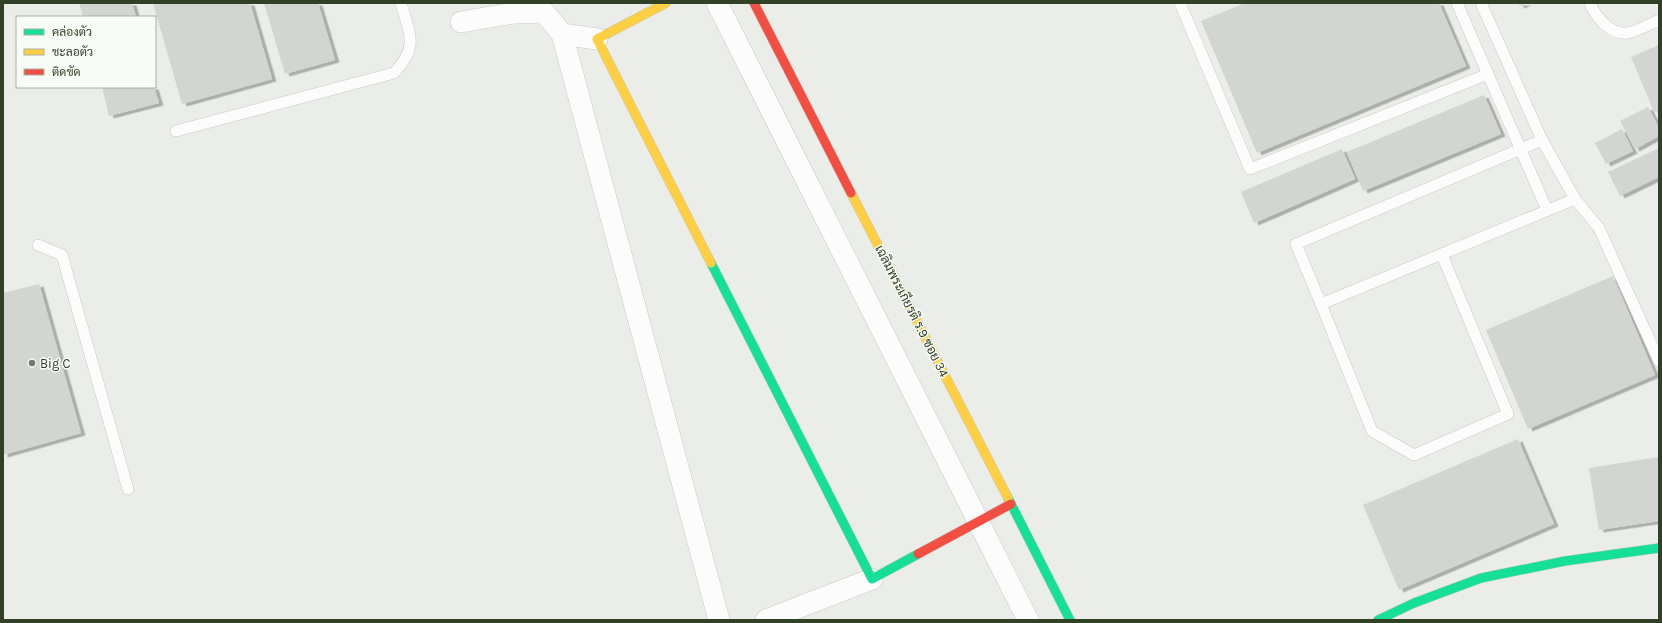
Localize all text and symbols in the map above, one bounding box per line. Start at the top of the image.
legend [16,16,156,88]
text: คล่องตัว [52,25,92,39]
text: ชะลอตัว [52,45,93,59]
text: ติดขัด [52,65,81,79]
street label: เฉลิมพระเกียรติ ร.9 ซอย 34 [872,242,954,380]
place label: Big C [40,356,70,371]
marker: Big C [27,358,37,368]

